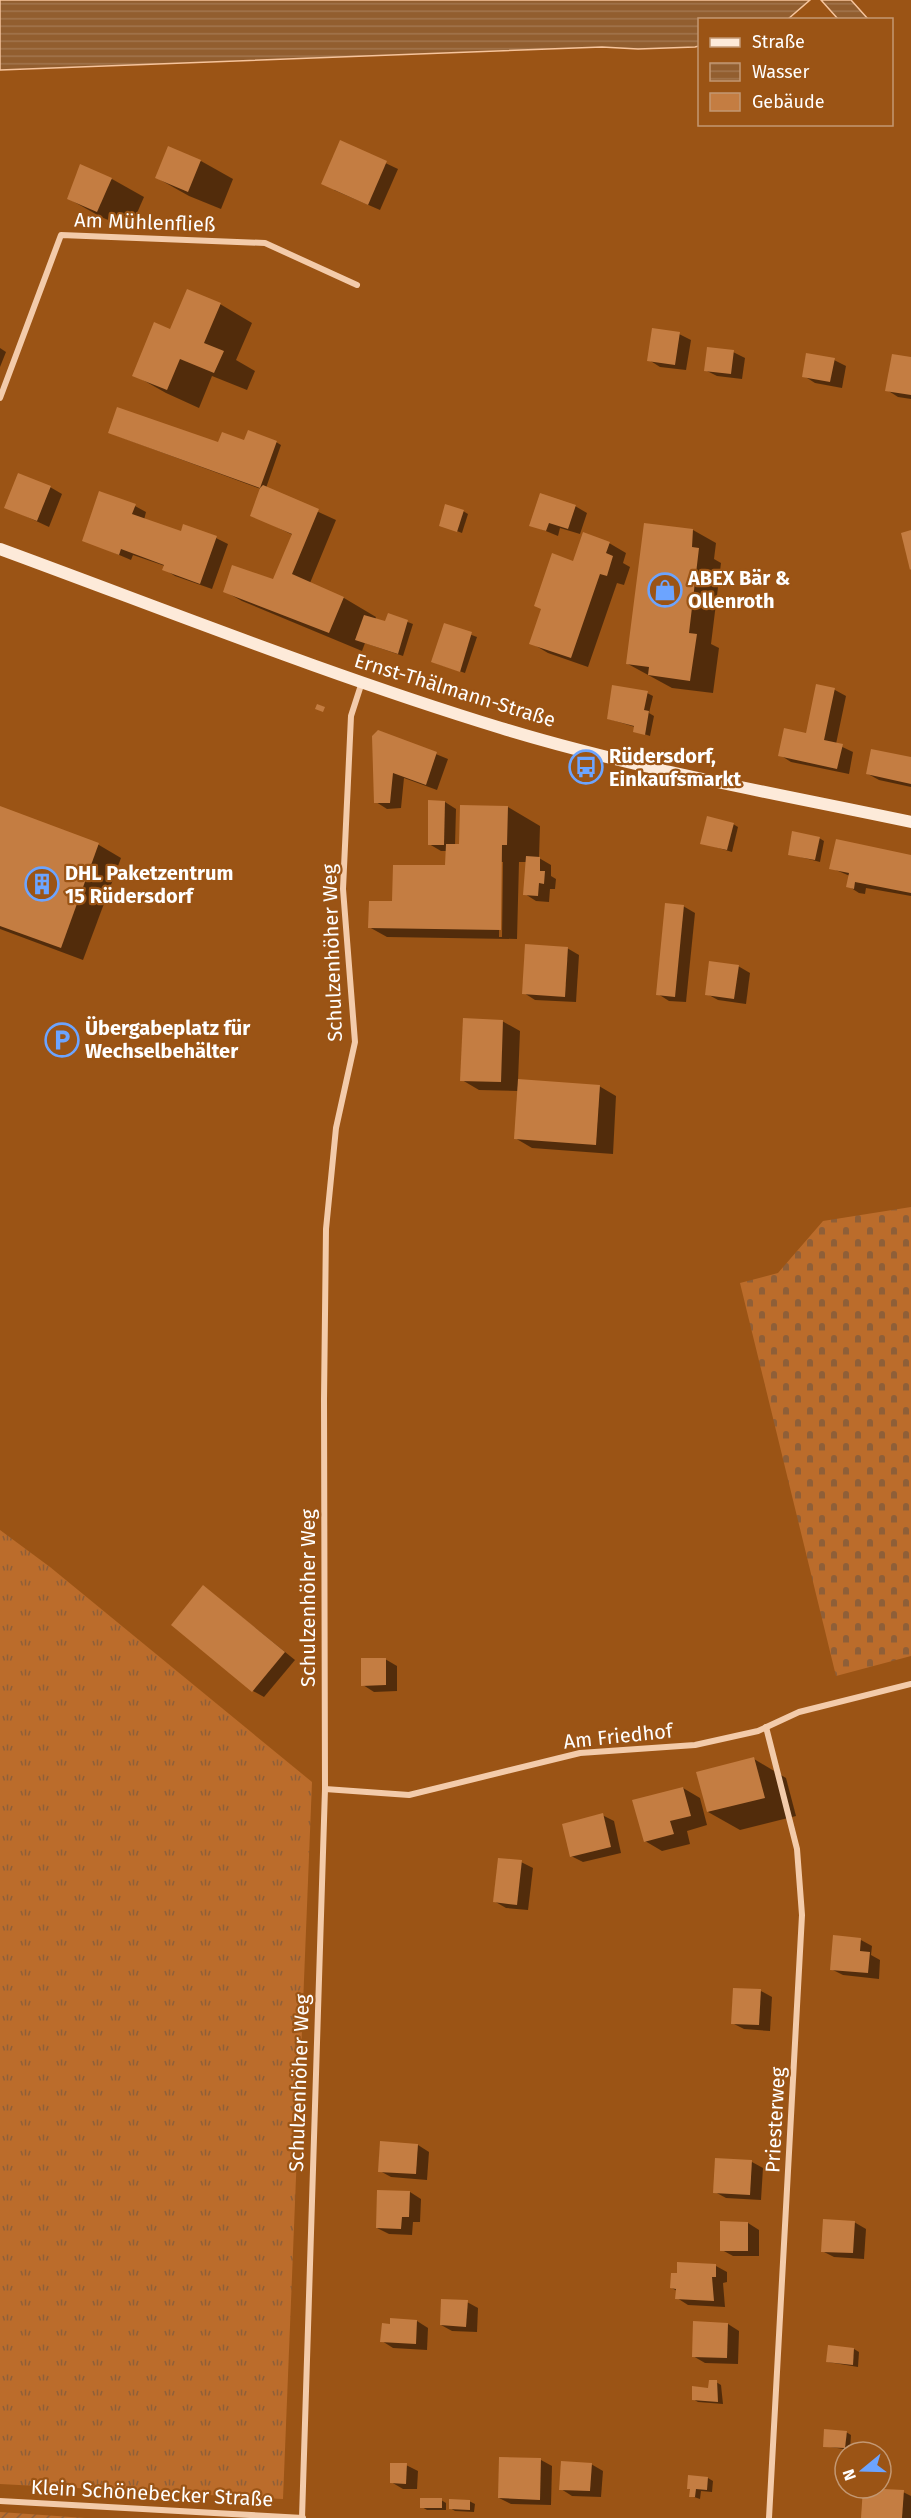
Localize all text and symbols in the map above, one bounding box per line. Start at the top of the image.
legend [698,18,893,126]
text: Straße [752,31,805,53]
text: Wasser [752,61,809,83]
text: Gebäude [752,91,825,113]
street label: Am Mühlenfließ [74,208,216,236]
place label: ABEX Bär & Ollenroth [687,566,790,613]
shop icon: ABEX Bär & Ollenroth [647,572,683,608]
street label: Ernst-Thälmann-Straße [352,648,558,732]
place label: Rüdersdorf, Einkaufsmarkt [609,744,741,791]
bus stop icon: Rüdersdorf, Einkaufsmarkt [568,749,604,785]
place label: DHL Paketzentrum 15 Rüdersdorf [65,861,233,908]
street label: Schulzenhöher Weg [317,863,347,1042]
building icon: DHL Paketzentrum 15 Rüdersdorf [24,866,60,902]
place label: Übergabeplatz für Wechselbehälter [85,1016,251,1063]
parking icon: Übergabeplatz für Wechselbehälter [44,1022,80,1058]
street label: Schulzenhöher Weg [296,1509,320,1687]
street label: Am Friedhof [562,1718,675,1754]
street label: Schulzenhöher Weg [284,1993,314,2172]
street label: Priesterweg [760,2066,790,2174]
north arrow [833,2440,893,2500]
text: N [839,2467,860,2483]
street label: Klein Schönebecker Straße [30,2475,274,2511]

